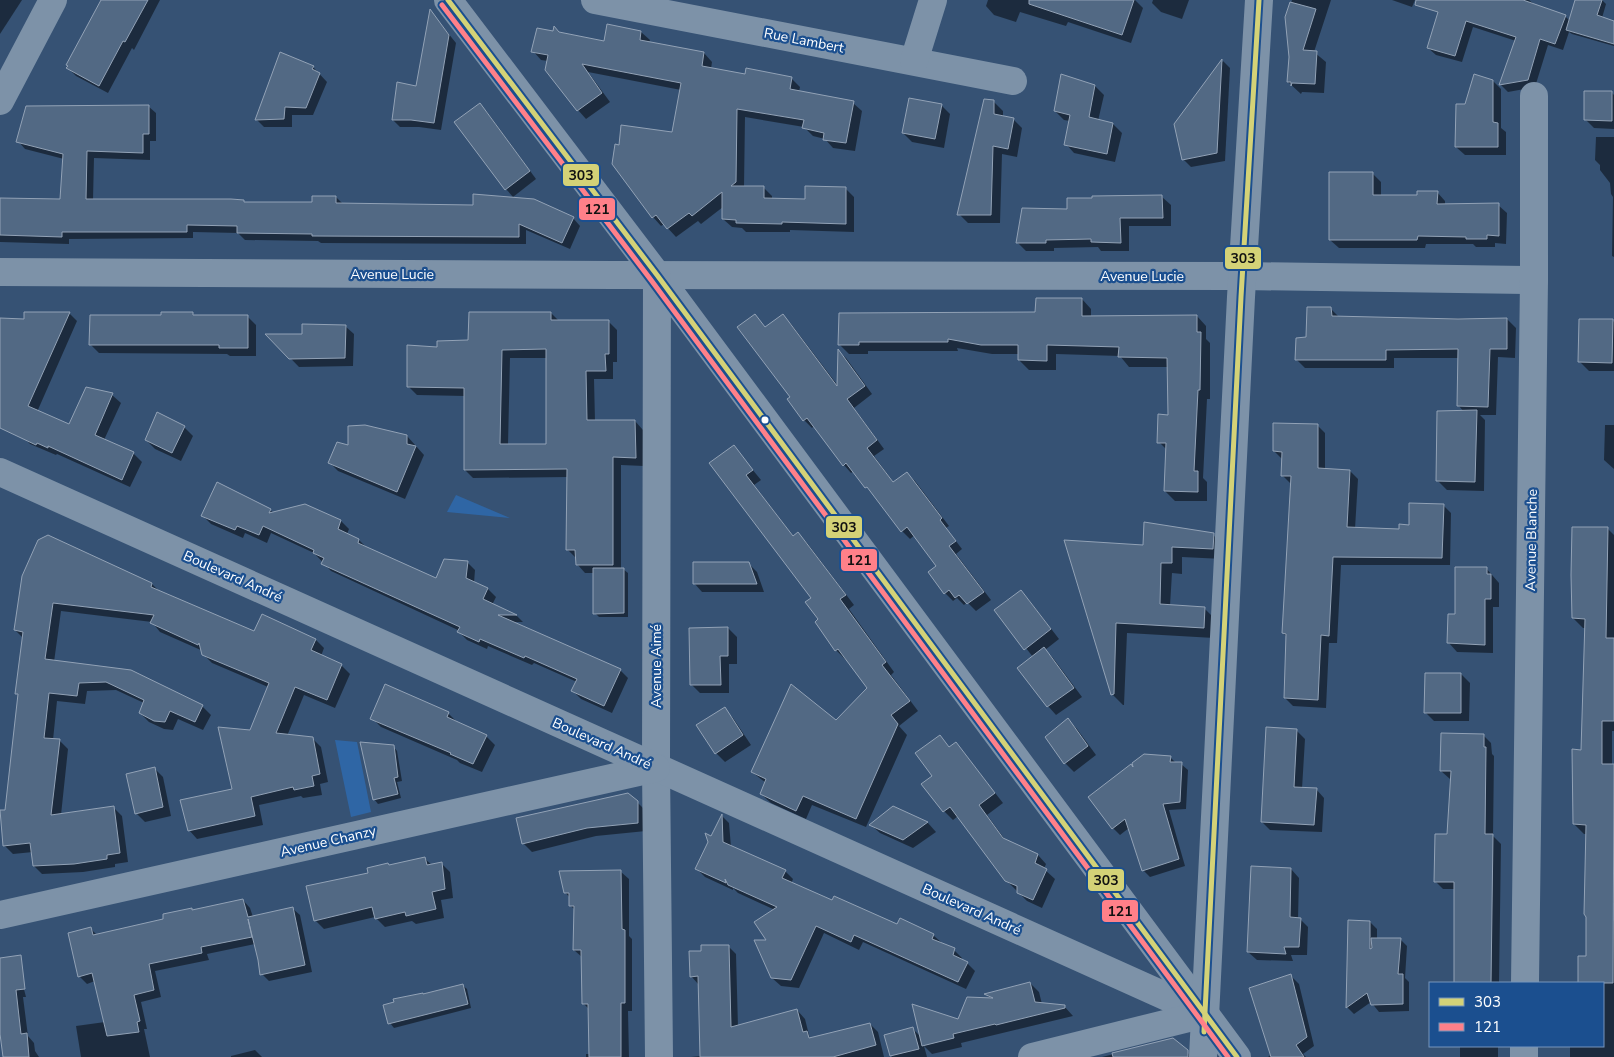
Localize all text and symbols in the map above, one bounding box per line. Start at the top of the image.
street label: Rue Lambert [762,23,846,58]
line badge: 303 [562,163,600,187]
text: 303 [568,166,594,185]
line badge: 121 [578,197,616,221]
text: 121 [584,200,610,219]
line badge: 303 [1224,246,1262,270]
text: 303 [1230,249,1256,268]
street label: Avenue Lucie [350,265,434,284]
street label: Avenue Lucie [1100,267,1184,286]
unlabelled marker [760,415,770,425]
street label: Avenue Blanche [1521,489,1542,591]
line badge: 303 [825,515,863,539]
text: 303 [831,518,857,537]
street label: Boulevard André [180,546,285,607]
line badge: 121 [840,548,878,572]
text: 121 [846,551,872,570]
street label: Avenue Aimé [647,624,666,708]
street label: Boulevard André [549,713,654,774]
street label: Avenue Chanzy [278,821,379,862]
line badge: 303 [1087,868,1125,892]
text: 303 [1093,871,1119,890]
street label: Boulevard André [919,879,1024,940]
line badge: 121 [1101,899,1139,923]
text: 121 [1107,902,1133,921]
legend [1429,982,1604,1047]
text: 303 [1474,992,1501,1012]
text: 121 [1474,1017,1501,1037]

